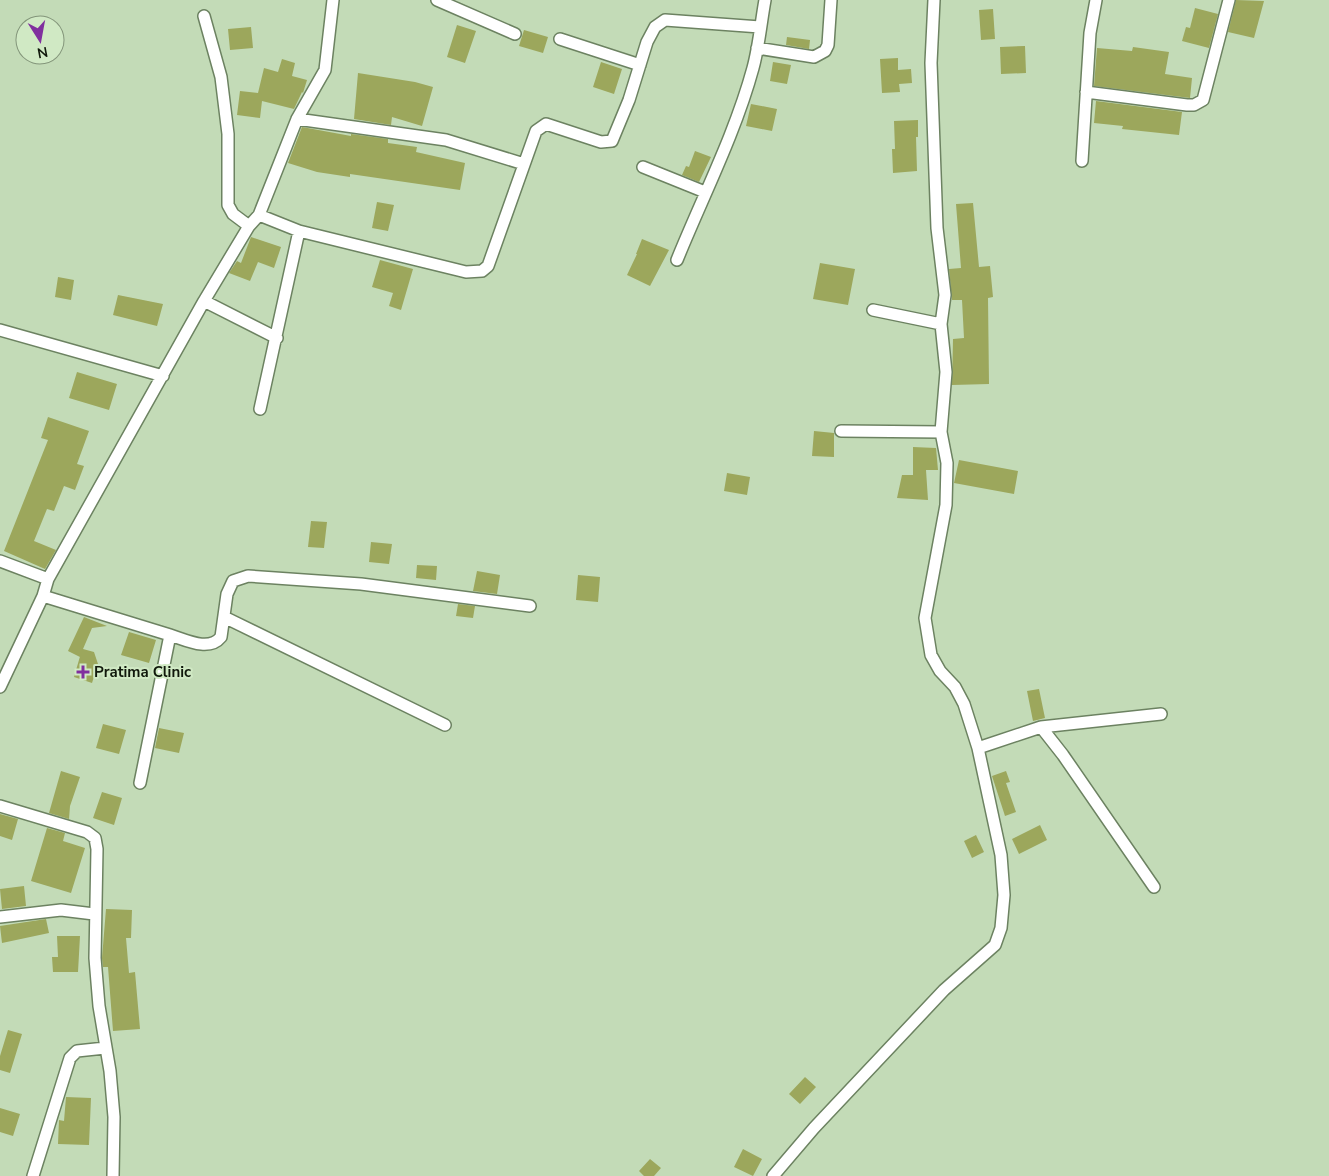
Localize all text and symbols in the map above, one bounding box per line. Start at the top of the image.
north arrow [15,15,65,65]
text: N [35,42,49,63]
place label: Pratima Clinic [94,662,191,682]
marker: Pratima Clinic [76,665,90,679]

